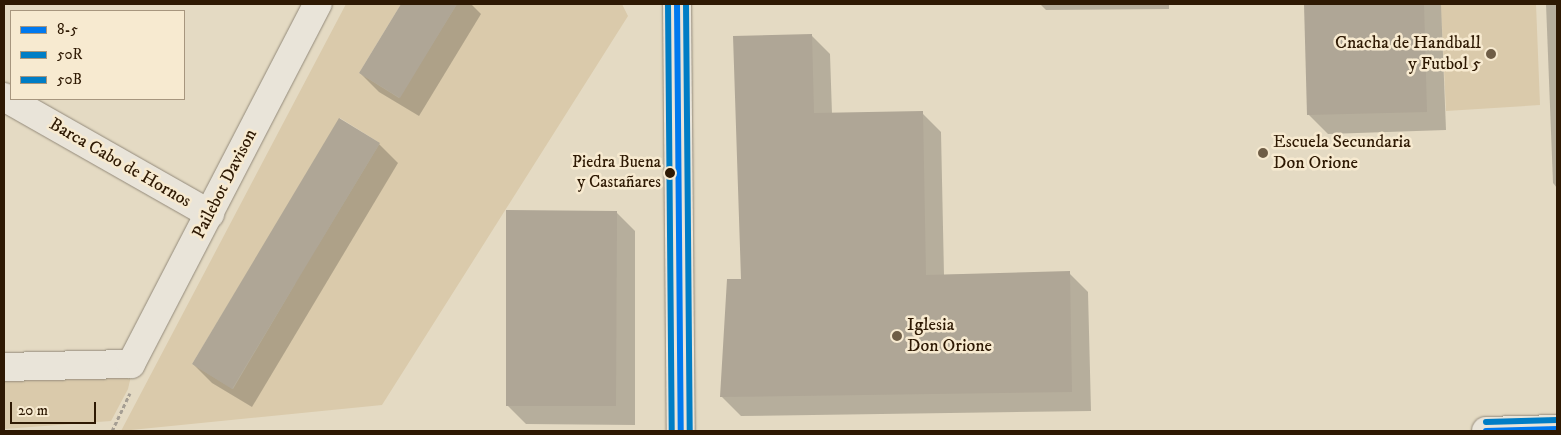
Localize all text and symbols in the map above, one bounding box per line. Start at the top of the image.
legend [10,10,185,100]
text: 8-5 [57,20,78,39]
place label: Cnacha de Handball y Futbol 5 [1335,33,1481,76]
text: 50R [57,45,83,64]
marker: Cnacha de Handball y Futbol 5 [1485,48,1497,60]
text: 50B [57,70,82,89]
street label: Barca Cabo de Hornos [45,114,195,212]
street label: Pailebot Davison [188,126,262,242]
place label: Escuela Secundaria Don Orione [1273,132,1411,174]
marker: Escuela Secundaria Don Orione [1257,147,1269,159]
place label: Piedra Buena y Castañares [572,153,661,193]
marker: Piedra Buena y Castañares [665,168,675,178]
place label: Iglesia Don Orione [907,315,992,358]
marker: Iglesia Don Orione [891,330,903,342]
scale bar [12,392,99,424]
text: 20 m [18,401,48,420]

